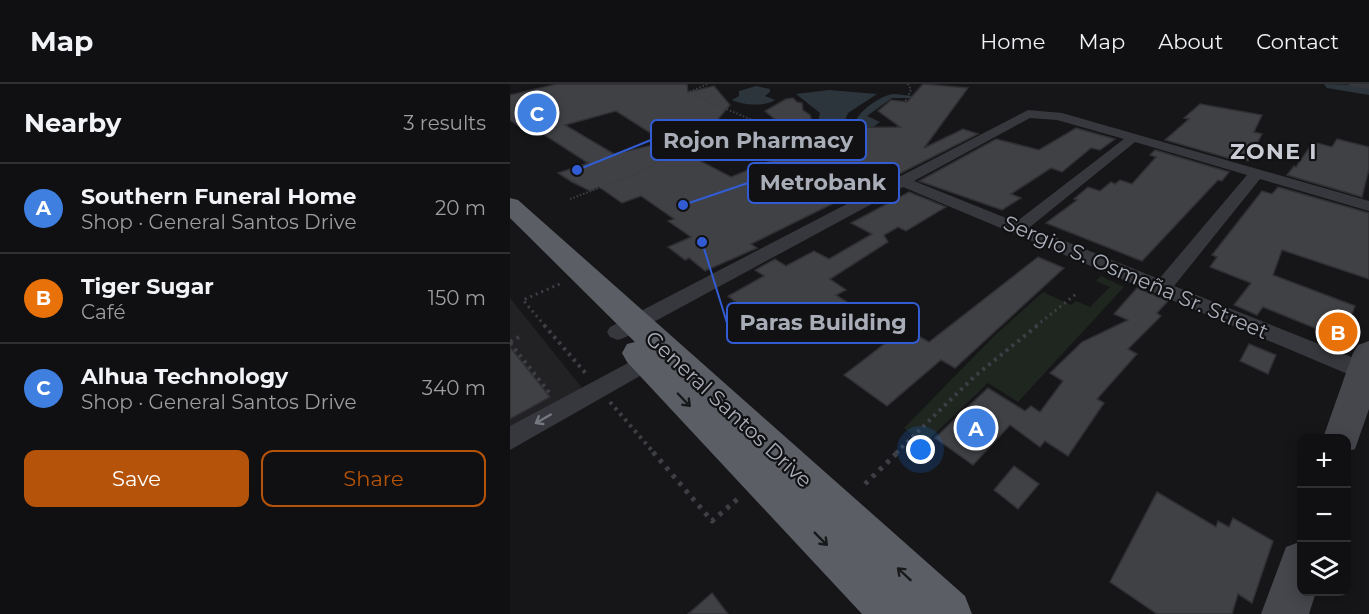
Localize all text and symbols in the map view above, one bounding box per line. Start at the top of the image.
text: Map [30,24,93,58]
text: Home [980,29,1045,54]
text: Map [1078,29,1125,54]
text: About [1158,29,1223,54]
text: Contact [1256,29,1339,54]
pin: C [518,90,556,135]
text: Nearby [24,107,121,139]
text: 3 results [403,111,486,135]
callout: Rojon Pharmacy [651,120,866,160]
text: Rojon Pharmacy [663,127,854,154]
district label: ZONE I [1230,138,1318,165]
callout: Metrobank [748,163,899,203]
text: Metrobank [760,169,887,196]
text: Southern Funeral Home [81,183,356,210]
text: A [36,196,51,220]
text: 20 m [435,196,486,220]
text: Shop · General Santos Drive [81,210,357,234]
street label: Sergio S. Osmeña Sr. Street [1000,210,1272,344]
text: Tiger Sugar [81,273,214,300]
text: B [36,286,51,310]
text: 150 m [428,286,486,310]
text: Café [81,300,126,324]
callout: Paras Building [727,303,919,343]
text: Paras Building [739,309,907,336]
pin: B [1318,310,1358,354]
street label: General Santos Drive [641,325,817,493]
text: Alhua Technology [81,363,288,390]
text: C [36,376,51,400]
text: 340 m [422,376,486,400]
text: Shop · General Santos Drive [81,390,357,414]
one-way arrow [677,393,692,408]
pin: A [956,406,996,450]
one-way arrow [535,414,552,426]
map controls [1297,434,1351,596]
button: + [1297,434,1351,488]
your location [906,435,935,464]
button: Save [24,450,249,507]
button: Share [261,450,486,507]
button: − [1297,488,1351,542]
one-way arrow [814,532,829,547]
button: layers [1297,542,1351,596]
one-way arrow [897,567,912,581]

